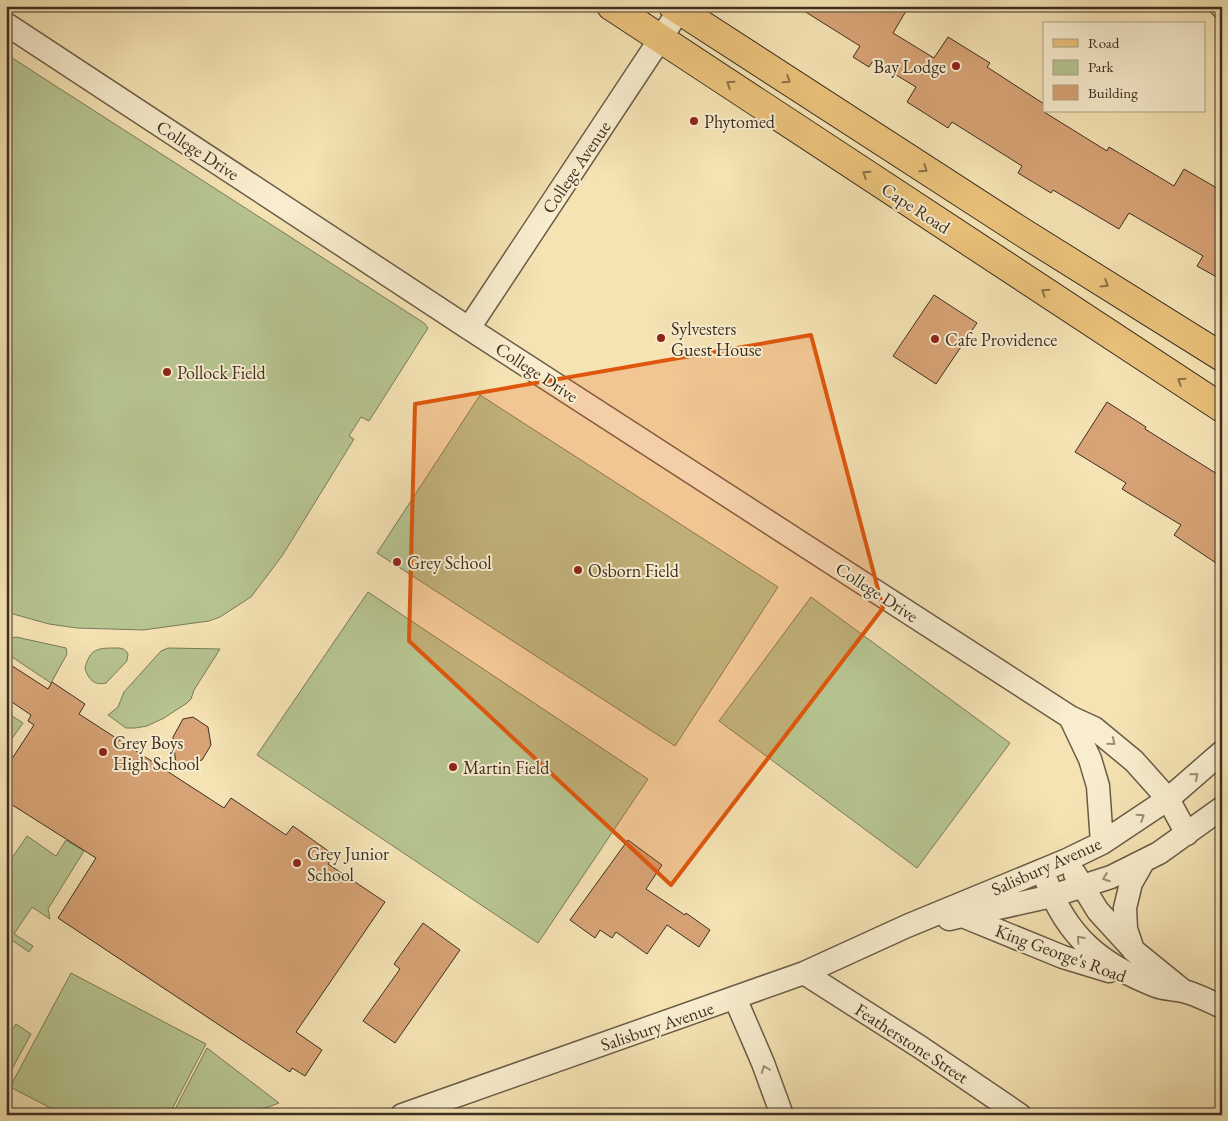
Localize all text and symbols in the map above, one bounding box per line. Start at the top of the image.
legend [1043,22,1206,112]
text: Road [1088,33,1120,52]
place label: Bay Lodge [874,55,946,78]
text: Park [1088,57,1115,76]
marker: Bay Lodge [950,60,962,72]
one-way arrow [782,74,791,84]
one-way arrow [726,81,736,90]
text: Building [1088,83,1138,102]
place label: Phytomed [704,110,776,133]
street label: College Drive [152,115,244,185]
marker: Phytomed [688,115,700,127]
street label: College Avenue [536,116,616,218]
one-way arrow [918,162,927,172]
one-way arrow [862,171,871,180]
street label: Cape Road [877,177,956,239]
one-way arrow [1100,278,1109,287]
one-way arrow [1041,289,1050,299]
place label: Sylvesters Guest House [671,317,762,361]
place label: Cafe Providence [945,328,1057,351]
marker: Sylvesters Guest House [655,332,667,344]
marker: Cafe Providence [929,333,941,345]
street label: College Drive [491,337,583,407]
place label: Pollock Field [177,361,267,384]
marker: Pollock Field [161,366,173,378]
one-way arrow [1177,378,1186,388]
place label: Grey School [407,551,491,574]
marker: Grey School [391,556,403,568]
street label: College Drive [831,557,923,627]
place label: Osborn Field [588,559,680,582]
marker: Osborn Field [572,564,584,576]
place label: Grey Boys High School [113,731,200,775]
one-way arrow [1106,736,1115,745]
marker: Grey Boys High School [97,746,109,758]
place label: Martin Field [463,756,550,779]
marker: Martin Field [447,761,459,773]
one-way arrow [1189,773,1198,782]
one-way arrow [1136,814,1145,823]
street label: Salisbury Avenue [987,831,1105,901]
place label: Grey Junior School [307,842,389,886]
marker: Grey Junior School [291,857,303,869]
one-way arrow [1102,872,1111,882]
street label: King George's Road [992,919,1131,988]
one-way arrow [1077,935,1086,944]
street label: Salisbury Avenue [597,996,717,1056]
street label: Featherstone Street [851,998,973,1088]
one-way arrow [761,1065,771,1074]

